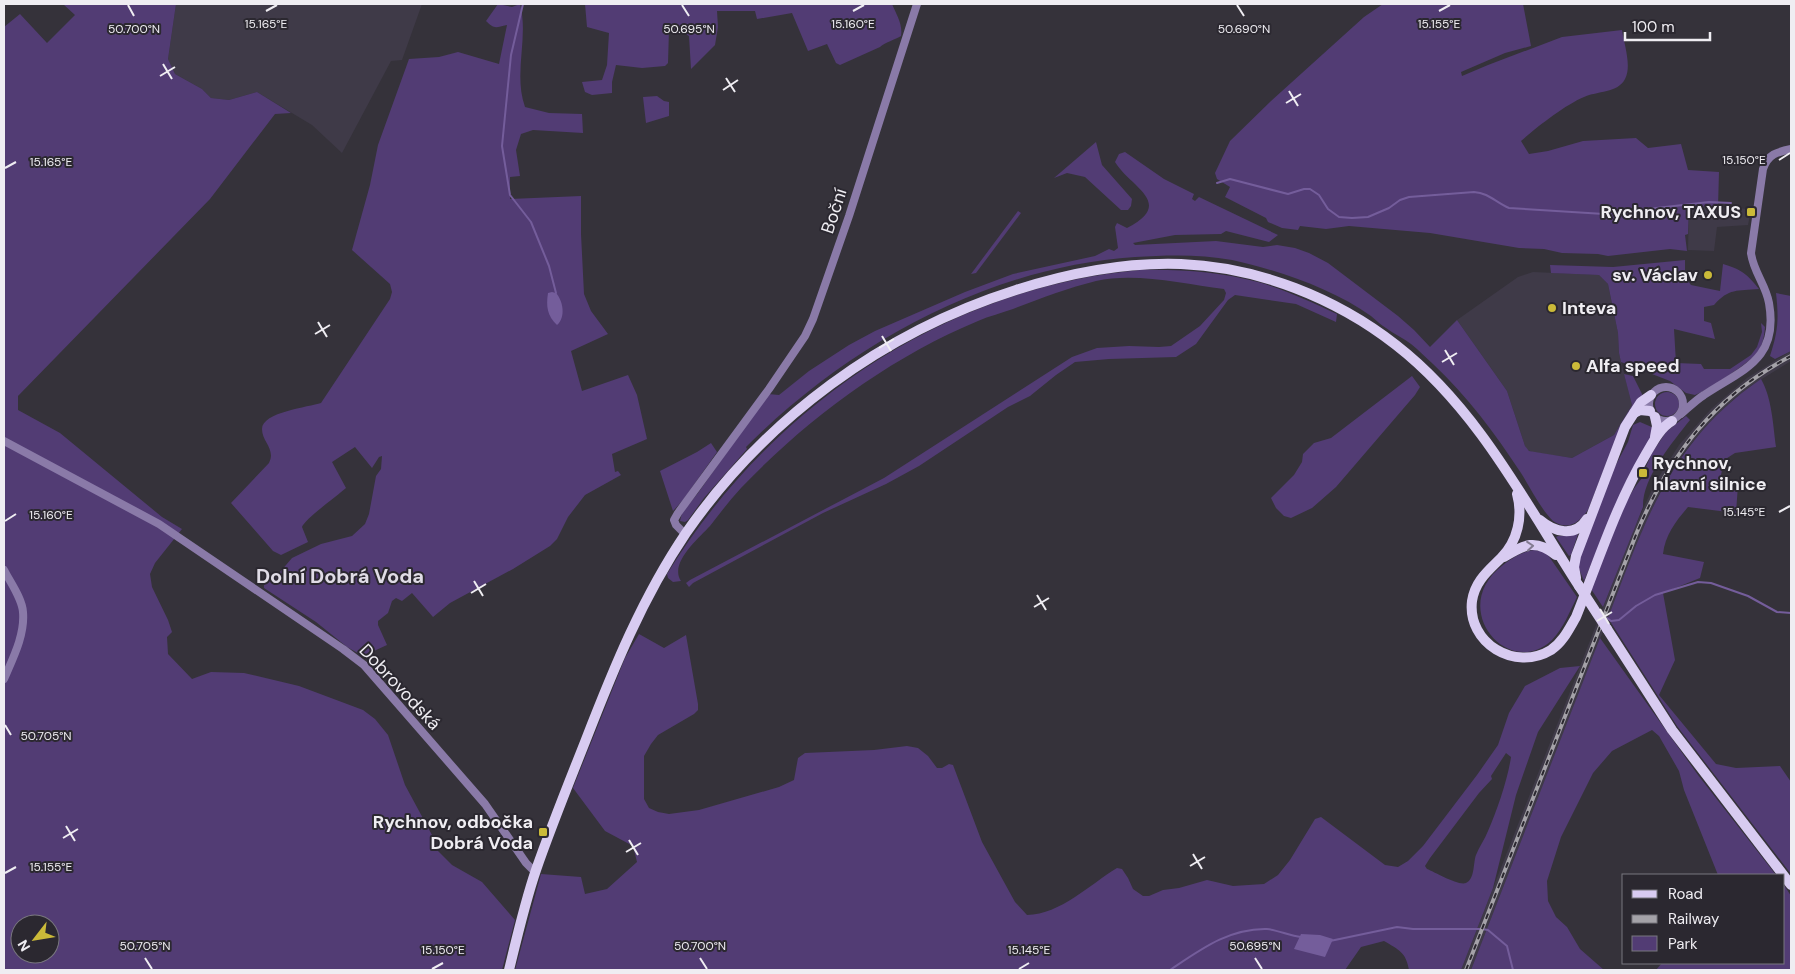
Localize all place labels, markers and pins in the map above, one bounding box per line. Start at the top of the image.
place label: Rychnov, TAXUS [1600,200,1741,224]
marker: Rychnov, TAXUS [1745,206,1757,218]
place label: sv. Václav [1612,263,1698,287]
marker: sv. Václav [1702,269,1714,281]
place label: Inteva [1562,296,1616,320]
marker: Inteva [1546,302,1558,314]
place label: Alfa speed [1586,354,1680,378]
marker: Alfa speed [1570,360,1582,372]
place label: Rychnov, hlavní silnice [1653,451,1767,496]
marker: Rychnov, hlavní silnice [1637,467,1649,479]
place label: Rychnov, odbočka Dobrá Voda [373,810,533,855]
marker: Rychnov, odbočka Dobrá Voda [537,826,549,838]

